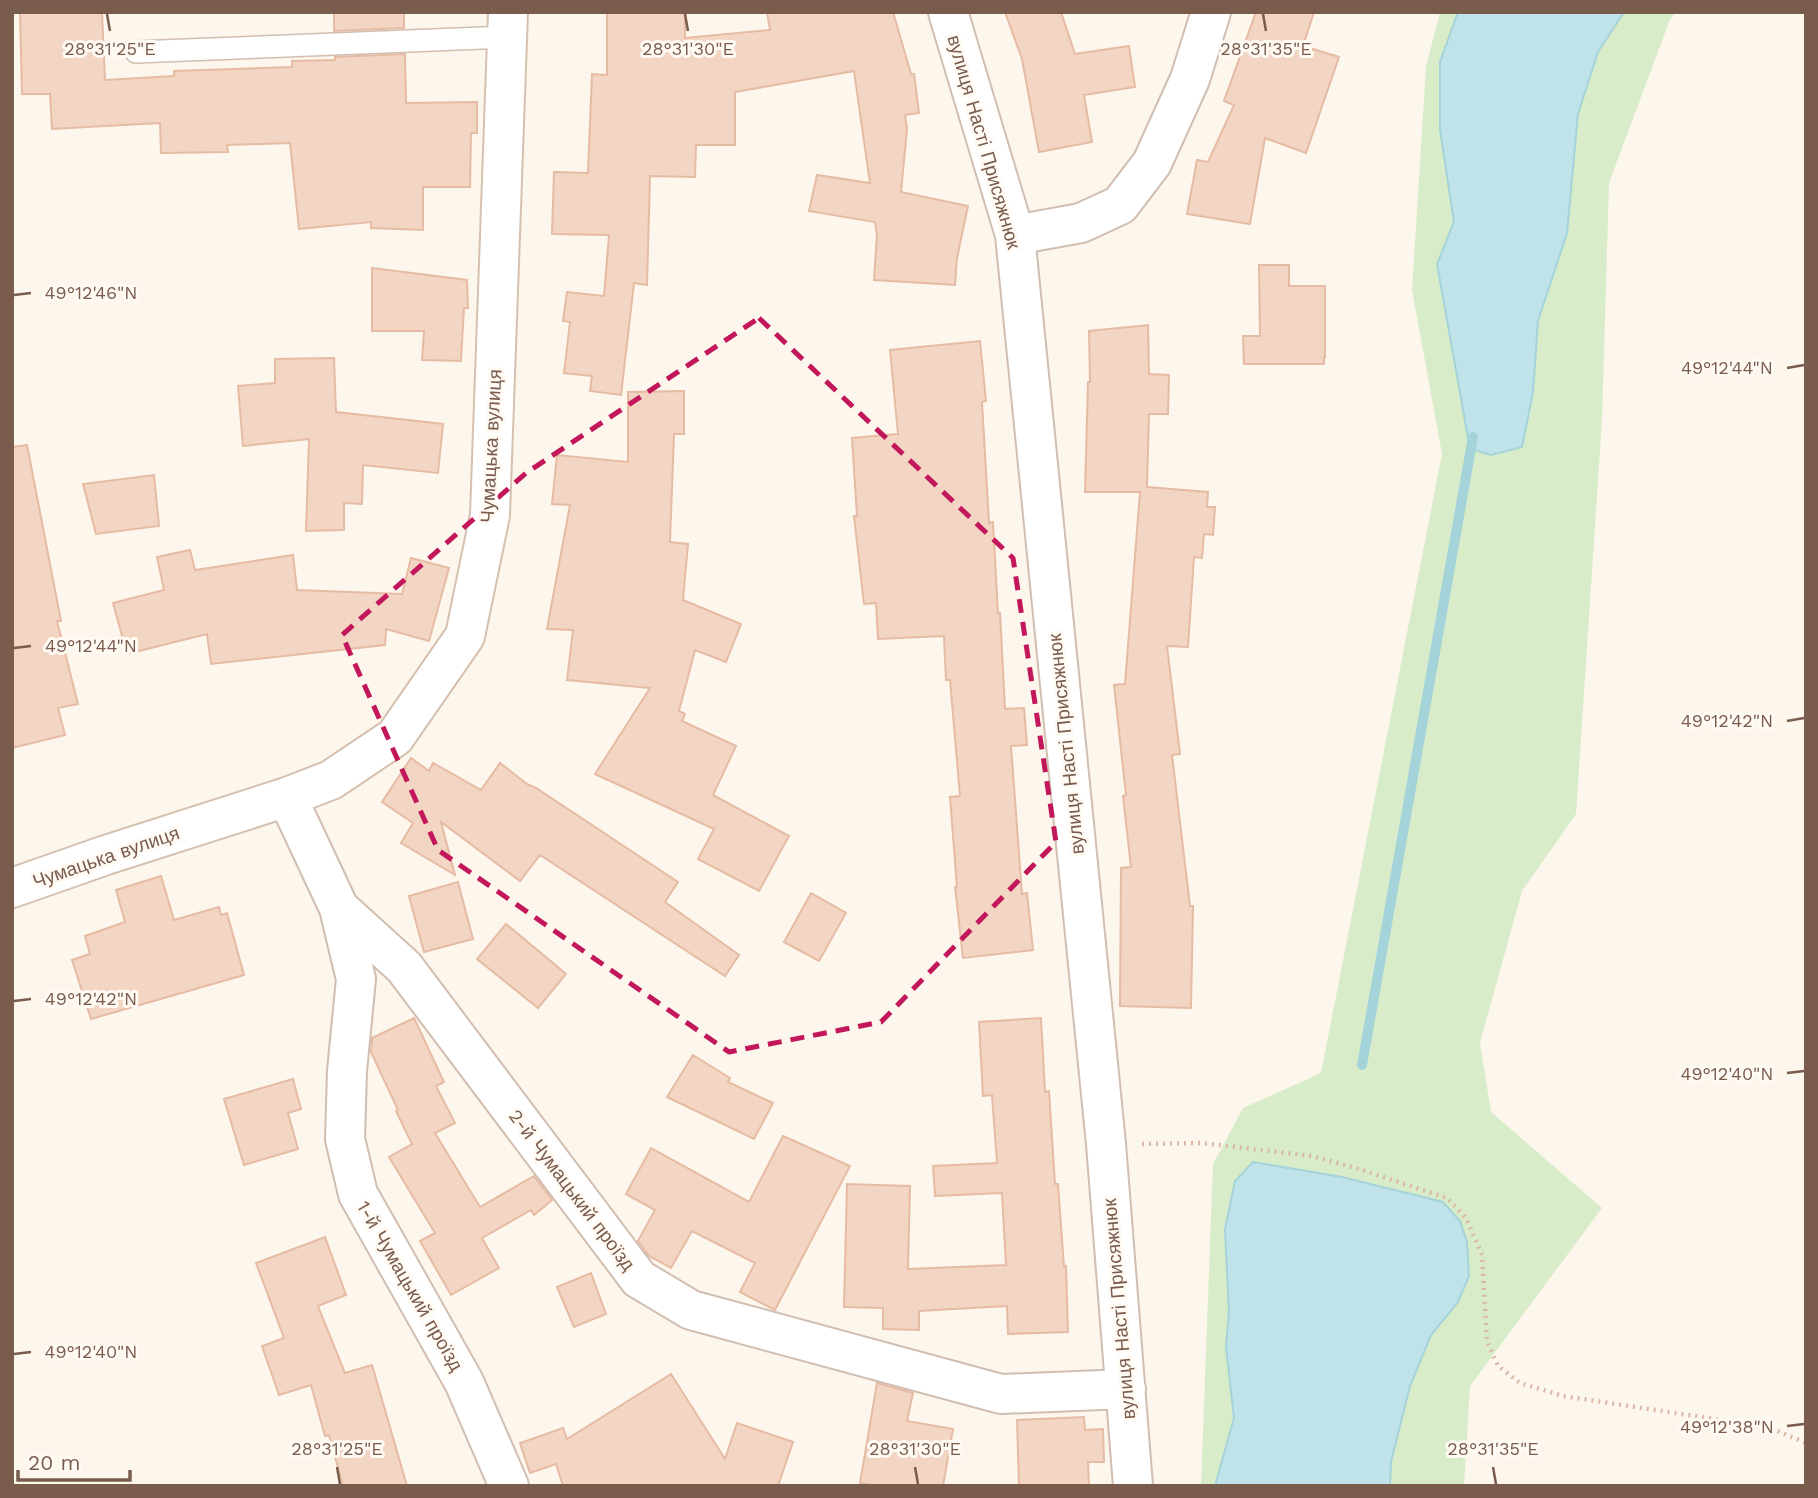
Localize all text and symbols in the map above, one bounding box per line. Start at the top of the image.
street label: вулиця Насті Присяжнюк [942,32,1026,252]
text: 28°31'25"E [64,38,156,59]
text: 28°31'30"E [642,38,734,59]
text: 28°31'35"E [1220,38,1312,59]
text: 49°12'46"N [45,282,137,303]
text: 49°12'44"N [1681,357,1773,378]
street label: Чумацька вулиця [475,369,507,523]
street label: вулиця Насті Присяжнюк [1043,632,1089,855]
text: 49°12'44"N [45,635,137,656]
text: 49°12'42"N [1681,710,1773,731]
street label: Чумацька вулиця [30,821,182,893]
text: 49°12'42"N [45,988,137,1009]
text: 49°12'40"N [1680,1063,1774,1084]
street label: 2-й Чумацький проїзд [504,1105,640,1275]
street label: 1-й Чумацький проїзд [352,1197,468,1375]
street label: вулиця Насті Присяжнюк [1098,1197,1140,1420]
text: 49°12'40"N [44,1341,138,1362]
text: 49°12'38"N [1680,1416,1774,1437]
scale bar [18,1438,130,1482]
text: 28°31'25"E [291,1438,383,1459]
text: 28°31'30"E [869,1438,961,1459]
text: 28°31'35"E [1447,1438,1539,1459]
text: 20 m [28,1450,80,1475]

